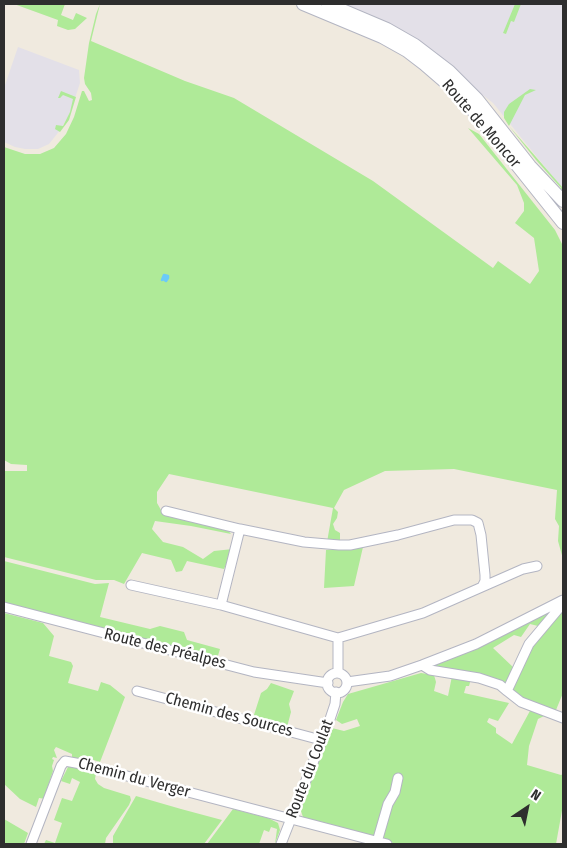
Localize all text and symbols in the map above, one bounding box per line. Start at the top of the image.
street label: Route de Moncor [437,76,525,172]
street label: Route des Préalpes [102,625,228,673]
street label: Chemin des Sources [163,689,295,741]
street label: Route du Coulat [282,717,338,821]
street label: Chemin du Verger [76,754,192,802]
north arrow [502,783,552,833]
text: N [527,786,544,805]

